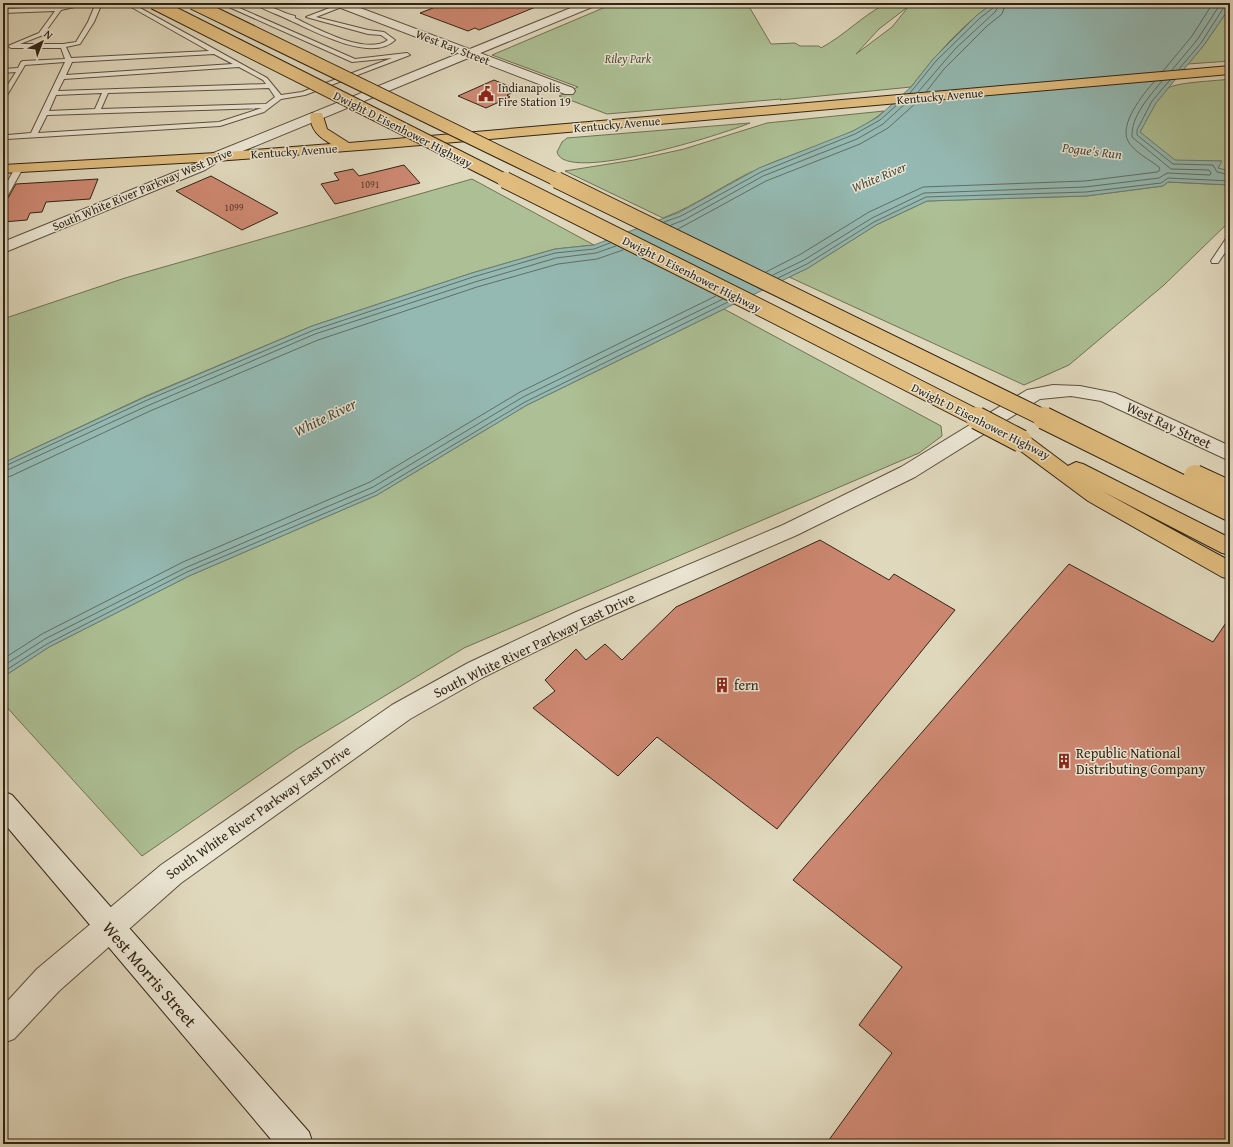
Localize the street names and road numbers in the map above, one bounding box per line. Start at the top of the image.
street label: West Ray Street [413,25,493,69]
street label: Kentucky Avenue [896,84,984,108]
street label: Dwight D Eisenhower Highway [331,87,475,171]
street label: Kentucky Avenue [573,112,661,136]
street label: Kentucky Avenue [250,139,338,163]
street label: South White River Parkway West Drive [49,143,235,235]
street label: Dwight D Eisenhower Highway [620,232,764,316]
street label: Dwight D Eisenhower Highway [909,379,1053,463]
street label: West Ray Street [1123,397,1215,453]
street label: South White River Parkway East Drive [430,587,638,703]
street label: South White River Parkway East Drive [161,740,355,884]
street label: West Morris Street [97,916,203,1032]

